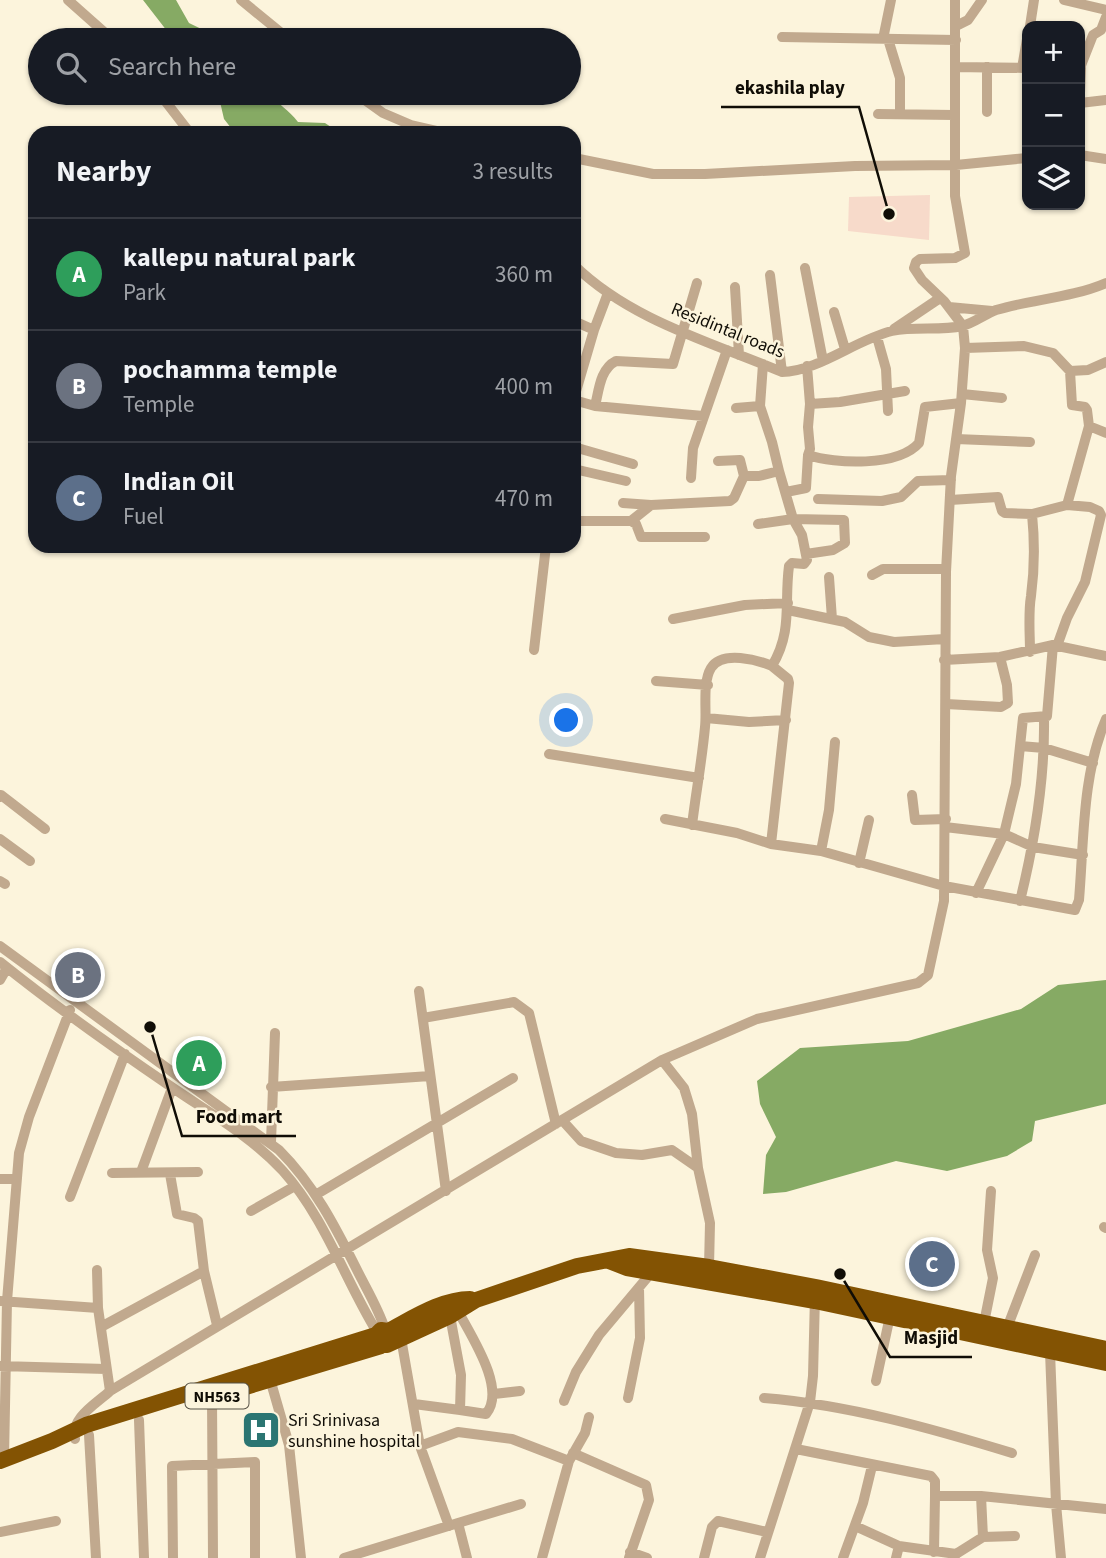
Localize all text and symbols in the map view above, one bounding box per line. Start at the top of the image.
map controls [1022,21,1085,210]
button: + [1022,21,1085,84]
search box [28,28,581,105]
icon: search [52,48,90,86]
text: Search here [108,48,236,85]
callout: ekashila play [721,67,859,107]
text: ekashila play [735,75,845,102]
button: − [1022,84,1085,147]
button: layers [1022,147,1085,210]
text: Nearby [56,150,151,193]
text: 3 results [473,155,553,188]
text: kallepu natural park [123,239,356,276]
text: A [72,258,86,291]
text: 360 m [495,258,553,291]
text: Park [123,276,166,309]
street label: Residintal roads [667,296,788,365]
text: pochamma temple [123,351,338,388]
text: B [72,370,86,403]
text: 400 m [495,370,553,403]
text: Temple [123,388,194,421]
text: Indian Oil [123,463,234,500]
text: C [72,482,86,515]
text: 470 m [495,482,553,515]
text: Fuel [123,500,164,533]
your location [549,703,583,737]
pin: B [55,949,101,1001]
pin: A [176,1037,222,1089]
callout: Food mart [182,1096,296,1136]
text: Food mart [196,1104,282,1131]
pin: C [909,1238,955,1290]
callout: Masjid [890,1317,972,1357]
text: Masjid [904,1325,958,1352]
road number: NH563 [186,1384,248,1408]
place label: Sri Srinivasa sunshine hospital [288,1408,420,1454]
hospital icon: Sri Srinivasa sunshine hospital [240,1409,282,1451]

